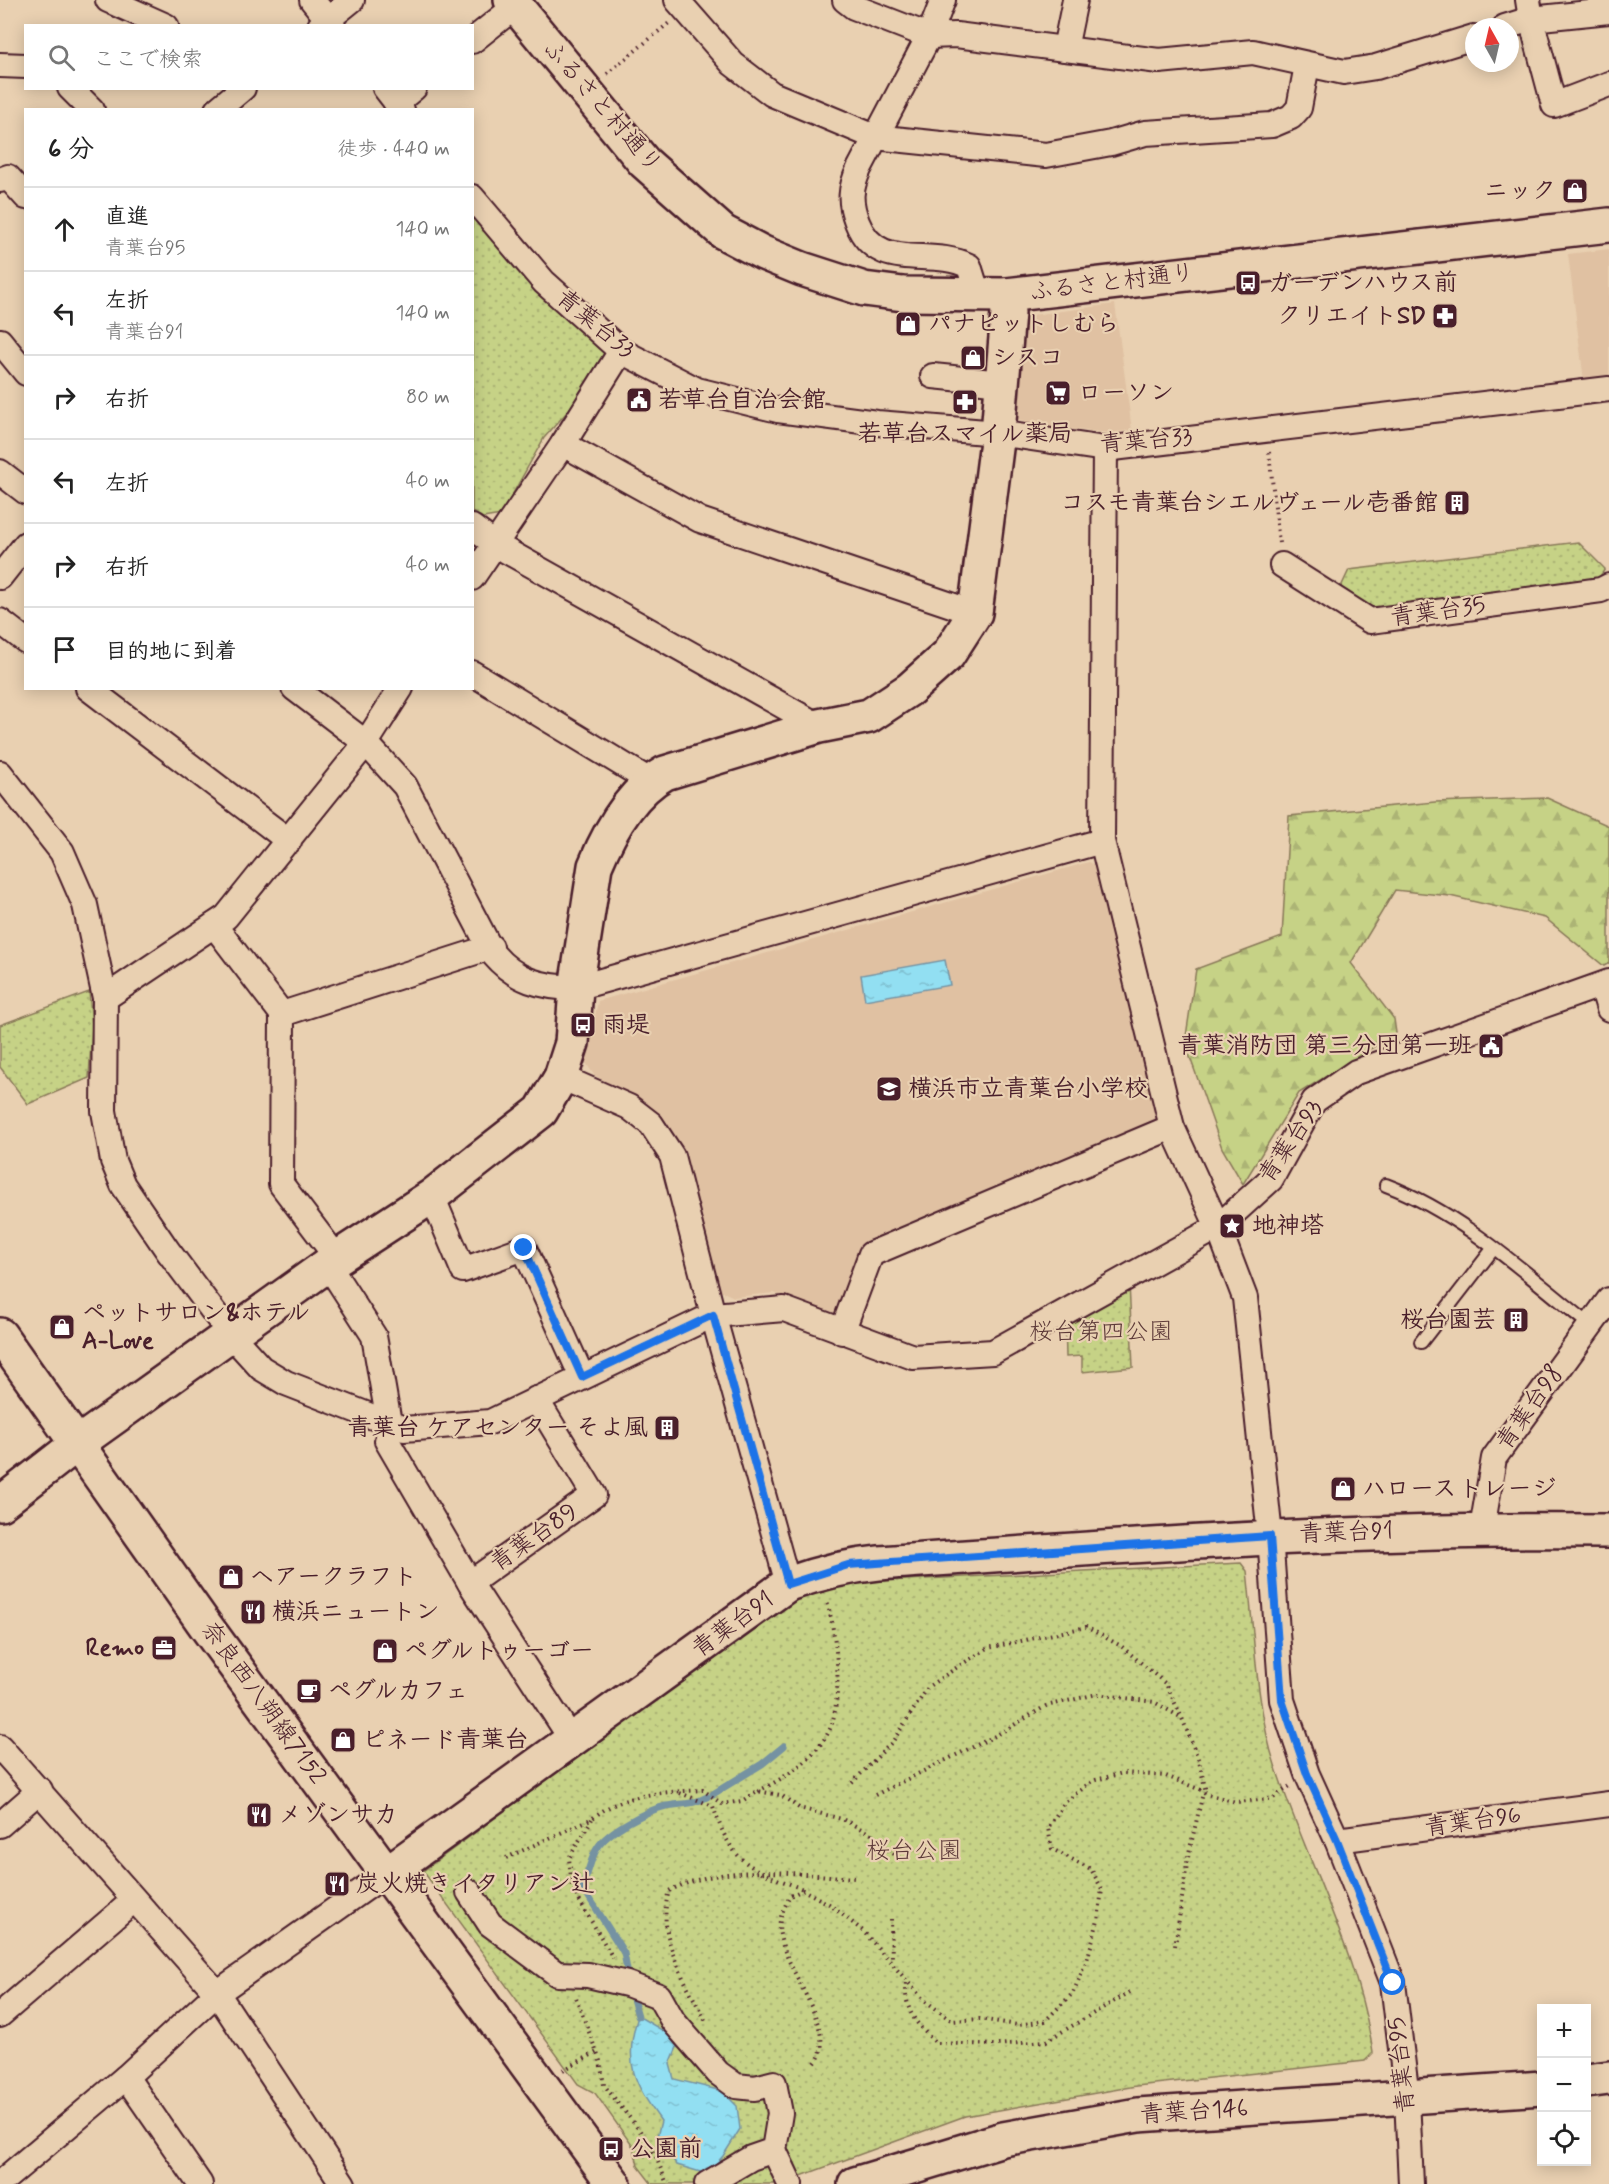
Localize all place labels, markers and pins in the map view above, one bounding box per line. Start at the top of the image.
place label: ニック [1484,176,1556,207]
shop icon: ニック [1560,176,1590,206]
bus stop icon: ガーデンハウス前 [1233,268,1263,298]
place label: ガーデンハウス前 [1268,268,1458,299]
place label: クリエイトSD [1277,301,1426,332]
pharmacy icon: クリエイトSD [1430,301,1460,331]
shop icon: パナピットしむら [893,309,923,339]
place label: パナピットしむら [928,309,1120,340]
shop icon: シスコ [958,343,988,373]
place label: シスコ [992,343,1064,374]
supermarket icon: ローソン [1043,378,1073,408]
place label: ローソン [1078,378,1174,409]
public building icon: 若草台自治会館 [624,385,654,415]
place label: 若草台自治会館 [658,385,826,416]
pharmacy icon: 若草台スマイル薬局 [950,387,980,417]
place label: 若草台スマイル薬局 [857,419,1073,450]
place label: コスモ青葉台シエルヴェール壱番館 [1060,488,1438,519]
building icon: コスモ青葉台シエルヴェール壱番館 [1442,488,1472,518]
bus stop icon: 雨堤 [568,1010,598,1040]
place label: 雨堤 [602,1010,650,1041]
place label: 青葉消防団 第三分団第一班 [1178,1031,1472,1062]
public building icon: 青葉消防団 第三分団第一班 [1476,1031,1506,1061]
school or university icon: 横浜市立青葉台小学校 [874,1074,904,1104]
place label: 横浜市立青葉台小学校 [908,1074,1148,1105]
place icon: 地神塔 [1217,1211,1247,1241]
place label: 地神塔 [1252,1211,1324,1242]
place label: ペットサロン&ホテル A-Love [82,1298,310,1357]
place label: 桜台園芸 [1400,1305,1496,1336]
building icon: 桜台園芸 [1501,1305,1531,1335]
shop icon: ペットサロン&ホテル A-Love [47,1312,77,1342]
place label: 青葉台 ケアセンター そよ風 [348,1413,648,1444]
building icon: 青葉台 ケアセンター そよ風 [652,1413,682,1443]
shop icon: ハローストレージ [1328,1474,1358,1504]
place label: ハローストレージ [1362,1474,1556,1505]
shop icon: ヘアークラフト [216,1562,246,1592]
place label: ヘアークラフト [250,1562,417,1593]
restaurant icon: 横浜ニュートン [238,1597,268,1627]
place label: 横浜ニュートン [272,1597,440,1628]
place label: Remo [86,1633,144,1664]
office icon: Remo [149,1633,179,1663]
shop icon: ペグルトゥーゴー [370,1636,400,1666]
place label: ペグルトゥーゴー [404,1636,594,1667]
cafe icon: ペグルカフェ [294,1676,324,1706]
place label: ペグルカフェ [328,1676,468,1707]
shop icon: ピネード青葉台 [328,1725,358,1755]
place label: ピネード青葉台 [362,1725,529,1756]
restaurant icon: メゾンサカ [244,1800,274,1830]
place label: メゾンサカ [278,1800,398,1831]
restaurant icon: 炭火焼きイタリアン辻 [322,1869,352,1899]
place label: 炭火焼きイタリアン辻 [356,1869,595,1900]
bus stop icon: 公園前 [596,2134,626,2164]
place label: 公園前 [630,2134,702,2165]

